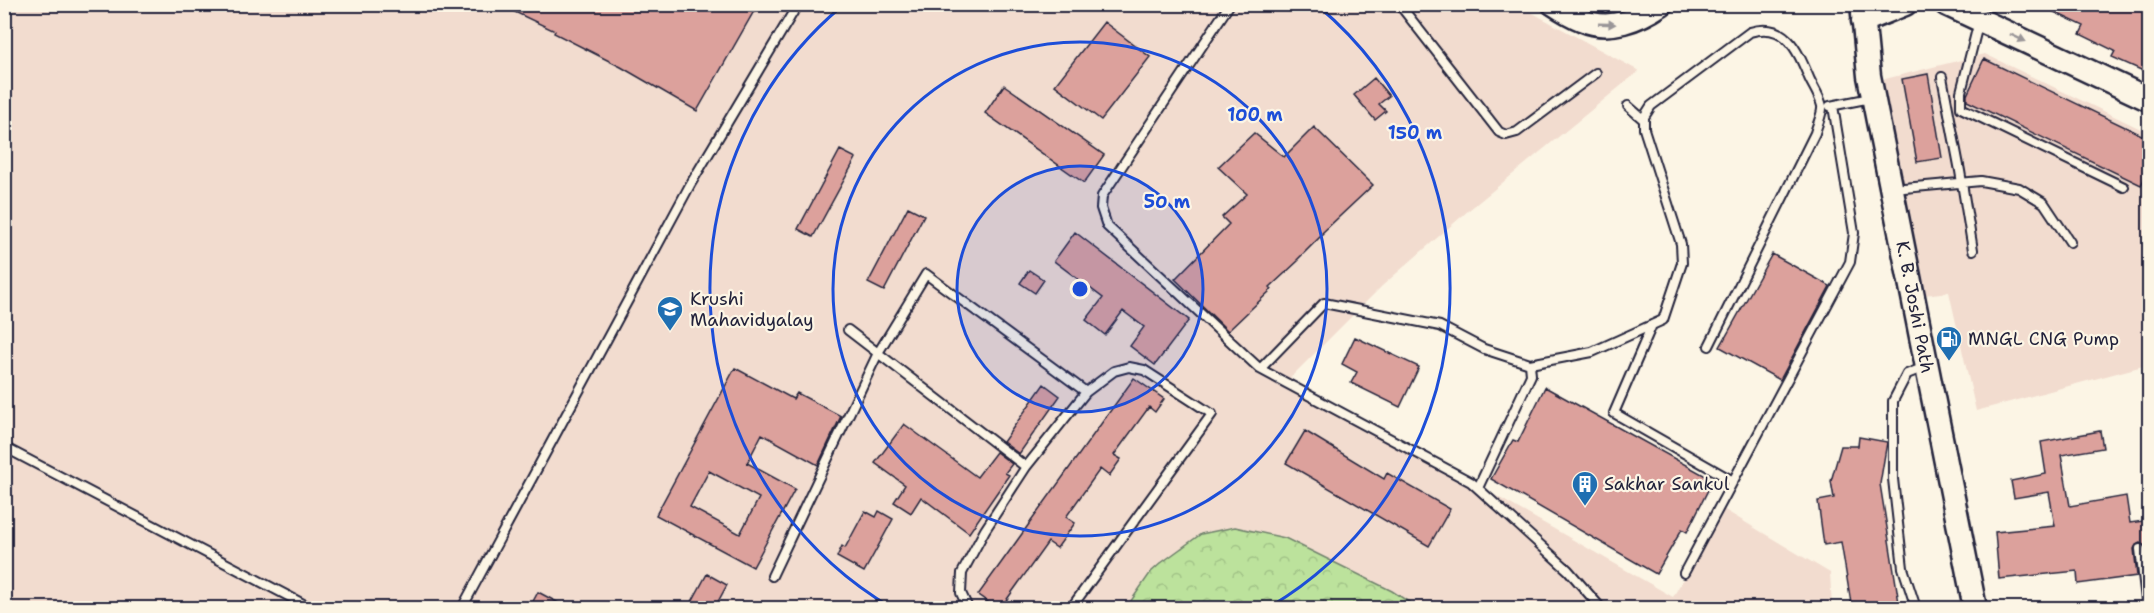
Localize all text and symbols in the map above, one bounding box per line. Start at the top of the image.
one-way arrow [1597,19,1616,28]
one-way arrow [2009,33,2026,42]
text: 100 m [1227,103,1283,127]
text: 150 m [1388,121,1443,145]
text: 50 m [1144,190,1191,214]
street label: K. B. Joshi Path [1890,239,1940,375]
centre of rings [1070,279,1090,299]
place label: Krushi Mahavidyalay [690,287,814,332]
school or university icon: Krushi Mahavidyalay [655,294,685,332]
fuel station icon: MNGL CNG Pump [1934,324,1964,362]
place label: MNGL CNG Pump [1968,327,2119,351]
building icon: Sakhar Sankul [1570,469,1600,507]
place label: Sakhar Sankul [1604,472,1730,496]

